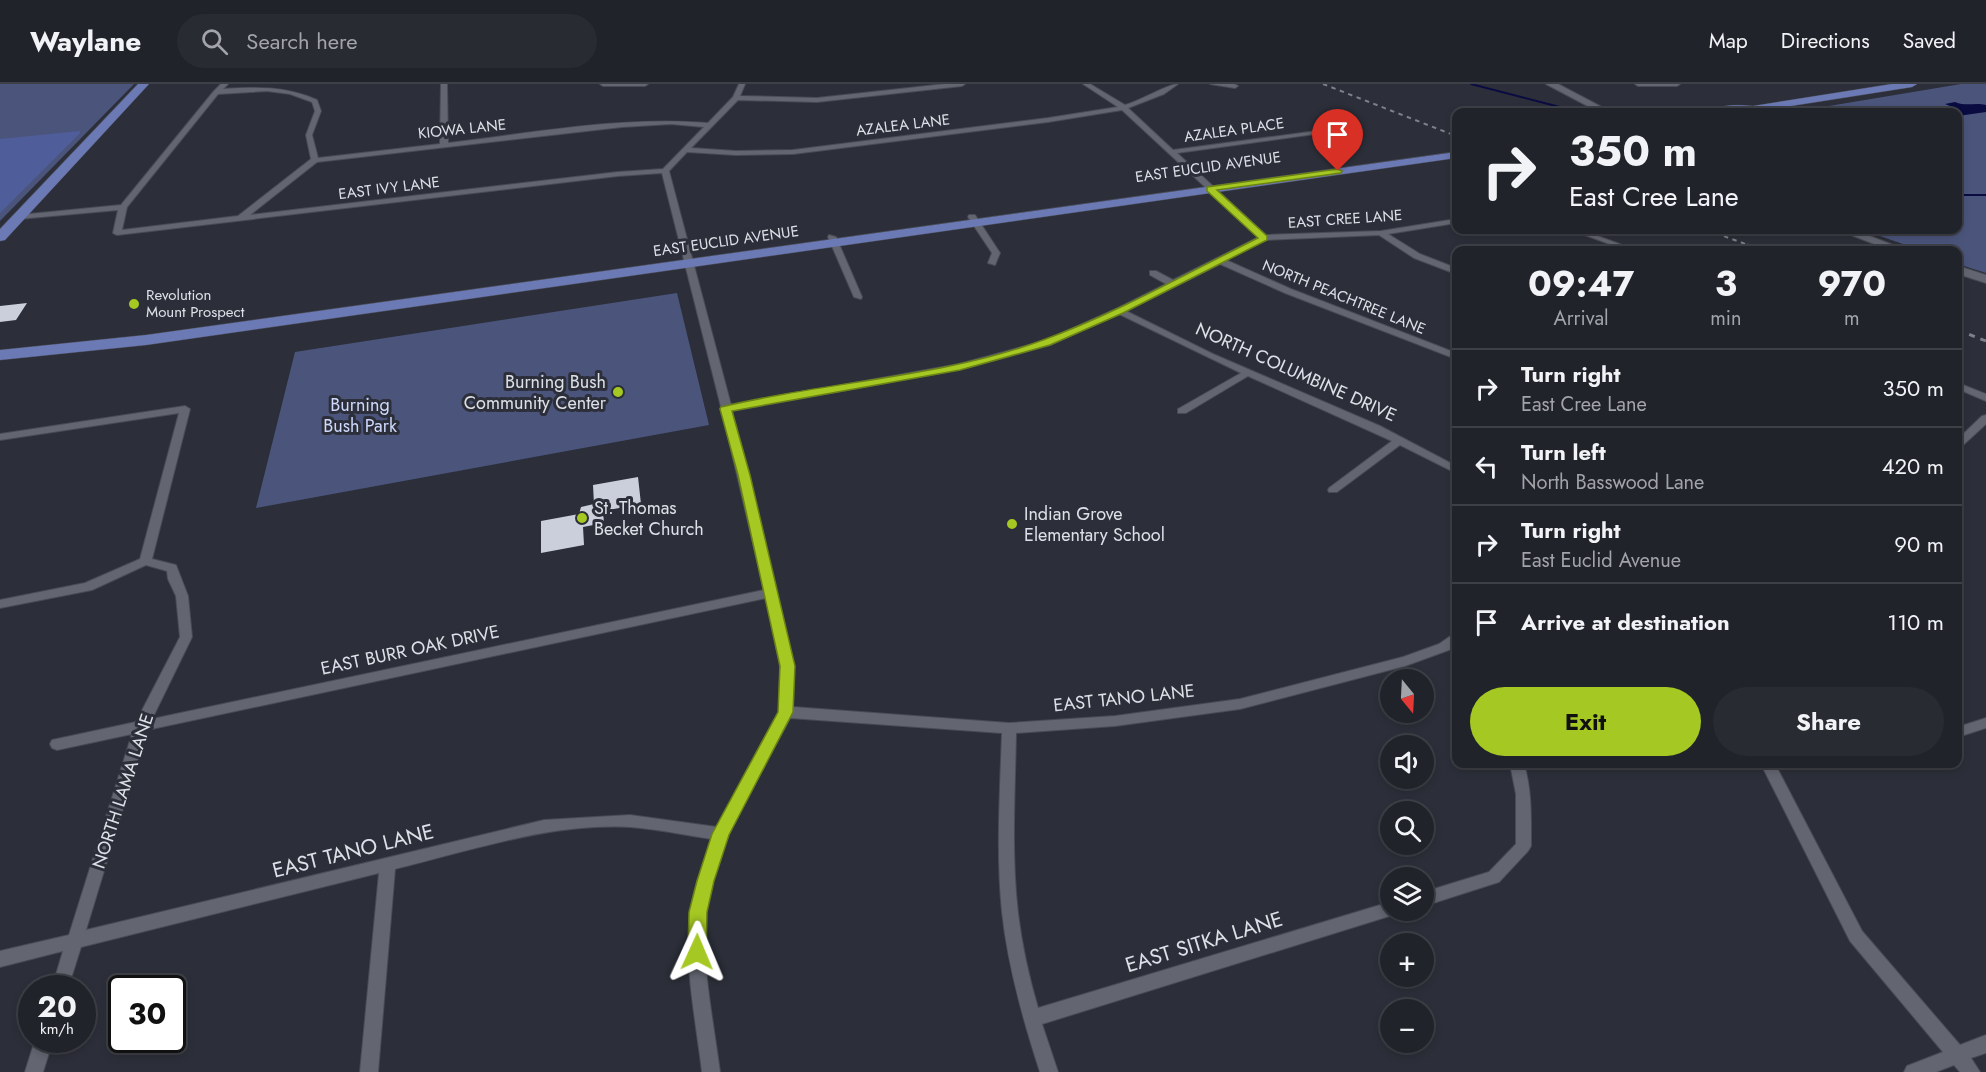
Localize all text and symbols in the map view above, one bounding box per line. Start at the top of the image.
search box [177,14,597,68]
text: Waylane [30,21,141,62]
icon: search [198,25,231,58]
text: Search here [246,25,358,57]
text: Map [1709,26,1748,56]
text: Directions [1781,26,1870,56]
text: Saved [1903,26,1956,56]
street label: AZALEA LANE [855,108,951,142]
pin [1312,109,1363,171]
street label: AZALEA PLACE [1183,112,1285,148]
street label: KIOWA LANE [417,113,507,145]
icon: arrive [1321,118,1354,151]
text: 350 m [1569,121,1697,182]
icon: right [1470,132,1548,210]
street label: EAST EUCLID AVENUE [1134,146,1282,188]
street label: EAST IVY LANE [337,171,441,205]
text: East Cree Lane [1569,177,1739,216]
street label: EAST CREE LANE [1287,204,1403,234]
street label: EAST EUCLID AVENUE [652,220,800,262]
street label: NORTH PEACHTREE LANE [1259,254,1429,340]
text: 09:47 [1528,257,1634,309]
text: 3 [1715,257,1737,309]
text: 970 [1817,257,1886,309]
place label: Revolution Mount Prospect [146,284,245,323]
marker: Revolution Mount Prospect [127,297,141,311]
text: Arrival [1554,304,1609,333]
text: min [1710,304,1742,333]
text: m [1844,304,1860,333]
street label: NORTH COLUMBINE DRIVE [1191,316,1401,428]
text: Turn right [1521,358,1621,390]
place label: Burning Bush Community Center [464,369,607,416]
icon: right [1470,372,1503,405]
text: 350 m [1883,372,1944,404]
marker: Burning Bush Community Center [611,385,625,399]
text: East Cree Lane [1521,390,1647,419]
park label: Burning Bush Park [323,392,397,439]
text: Turn left [1521,436,1606,468]
icon: left [1470,450,1503,483]
text: 420 m [1882,450,1944,482]
text: North Basswood Lane [1521,468,1704,497]
place label: St. Thomas Becket Church [594,495,704,542]
place label: Indian Grove Elementary School [1024,501,1165,548]
marker: St. Thomas Becket Church [575,511,589,525]
text: Turn right [1521,514,1621,546]
marker: Indian Grove Elementary School [1005,517,1019,531]
icon: right [1470,528,1503,561]
text: 90 m [1894,528,1944,560]
text: East Euclid Avenue [1521,546,1681,575]
icon: arrive [1470,606,1503,639]
text: Arrive at destination [1521,606,1730,638]
text: 110 m [1887,606,1944,638]
street label: EAST BURR OAK DRIVE [318,618,502,682]
north arrow [1380,669,1434,723]
map controls [1380,669,1434,1053]
street label: EAST TANO LANE [1052,678,1196,718]
button: Exit [1470,687,1701,756]
button: Share [1713,687,1944,756]
street label: NORTH LAMA LANE [86,710,160,872]
button: sound [1380,735,1434,789]
button: search [1380,801,1434,855]
street label: EAST TANO LANE [269,816,437,886]
button: layers [1380,867,1434,921]
street label: EAST SITKA LANE [1122,904,1286,980]
position arrow [665,920,729,984]
button: + [1380,933,1434,987]
speed limit sign: 30 [108,975,186,1053]
text: 20 [37,985,77,1028]
button: − [1380,999,1434,1053]
text: km/h [40,1018,74,1040]

